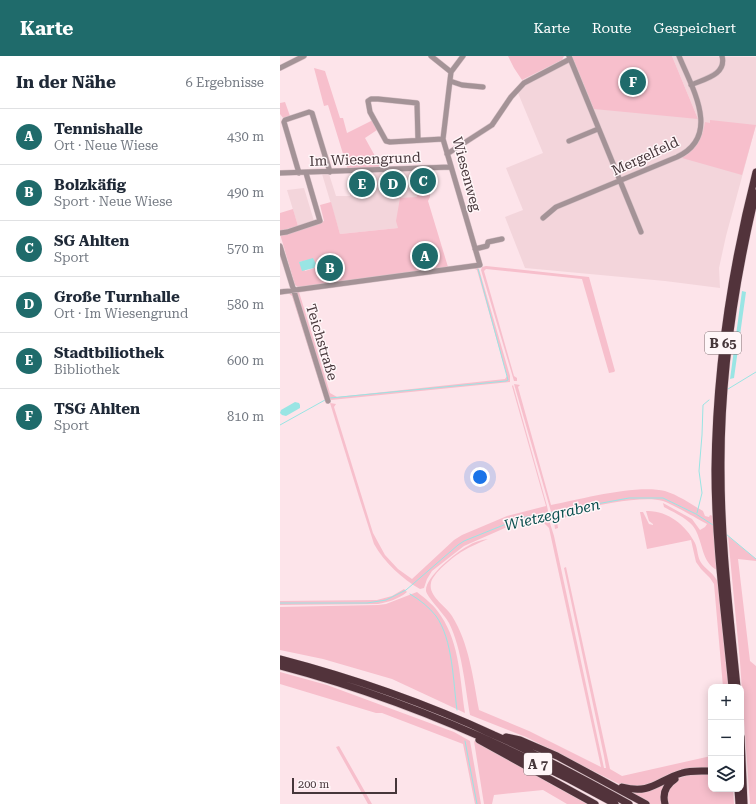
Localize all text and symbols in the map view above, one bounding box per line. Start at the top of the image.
text: Karte [20,17,74,40]
text: Karte [534,20,570,36]
text: Route [592,20,632,36]
text: Gespeichert [654,20,736,36]
pin: F [620,67,646,97]
text: In der Nähe [16,72,116,92]
text: 6 Ergebnisse [186,75,264,90]
text: Tennishalle [54,120,143,138]
text: A [24,129,34,144]
text: 430 m [227,129,264,144]
street label: Mergelfeld [609,133,681,178]
street label: Wiesenweg [449,135,485,213]
text: Ort · Neue Wiese [54,138,158,153]
street label: Im Wiesengrund [309,149,421,169]
pin: C [410,166,436,196]
pin: E [349,169,375,199]
pin: D [380,169,406,199]
text: Bolzkäfig [54,176,126,194]
text: B [24,185,34,200]
text: 490 m [227,185,264,200]
text: Sport · Neue Wiese [54,194,172,209]
text: SG Ahlten [54,232,129,250]
text: C [24,241,34,256]
text: 570 m [227,241,264,256]
pin: A [412,241,438,271]
text: Sport [54,250,89,265]
pin: B [317,253,343,283]
text: Große Turnhalle [54,288,180,306]
text: D [24,297,34,312]
text: 580 m [227,297,264,312]
street label: Teichstraße [303,302,341,382]
text: Ort · Im Wiesengrund [54,306,188,321]
road number: B 65 [705,332,741,354]
text: Stadtbiliothek [54,344,164,362]
text: E [25,353,33,368]
text: 600 m [227,353,264,368]
text: Bibliothek [54,362,120,377]
text: TSG Ahlten [54,400,140,418]
text: F [25,409,33,424]
text: 810 m [227,409,264,424]
text: Sport [54,418,89,433]
your location [470,467,490,487]
water label: Wietzegraben [502,495,602,535]
map controls [708,684,744,792]
button: + [708,684,744,720]
button: − [708,720,744,756]
road number: A 7 [524,753,552,775]
button: layers [708,756,744,792]
scale bar [292,776,397,795]
text: 200 m [298,778,329,791]

